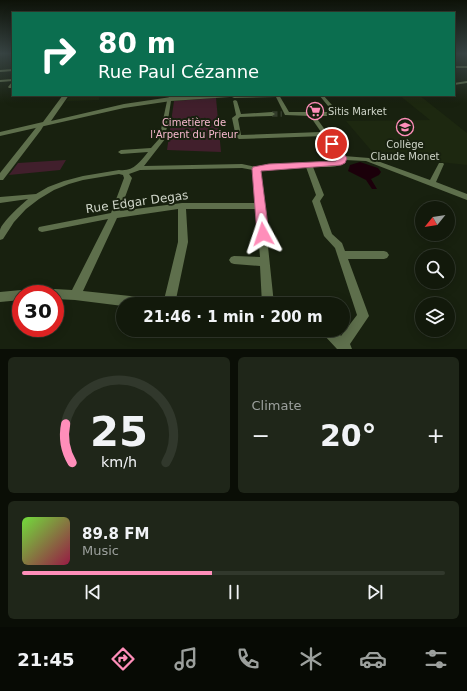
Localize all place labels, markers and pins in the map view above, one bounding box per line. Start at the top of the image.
supermarket icon: Sitis Market [305,101,325,121]
place label: Sitis Market [328,106,387,117]
school or university icon: Collège Claude Monet [395,117,415,137]
pin [315,127,349,161]
place label: Collège Claude Monet [370,139,440,162]

